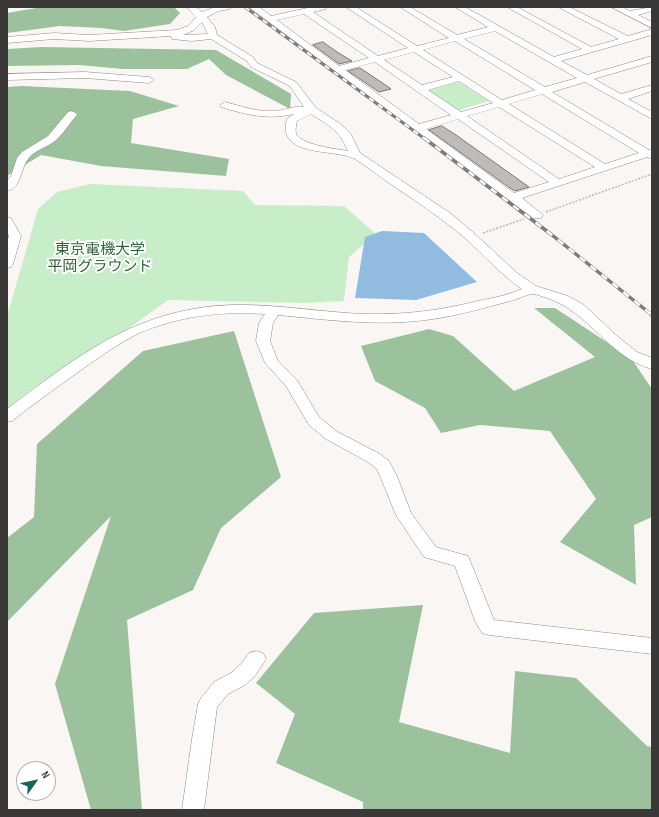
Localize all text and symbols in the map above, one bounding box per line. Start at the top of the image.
park label: 東京電機大学 平岡グラウンド [48,241,152,276]
north arrow [16,761,56,801]
text: N [39,769,53,781]

